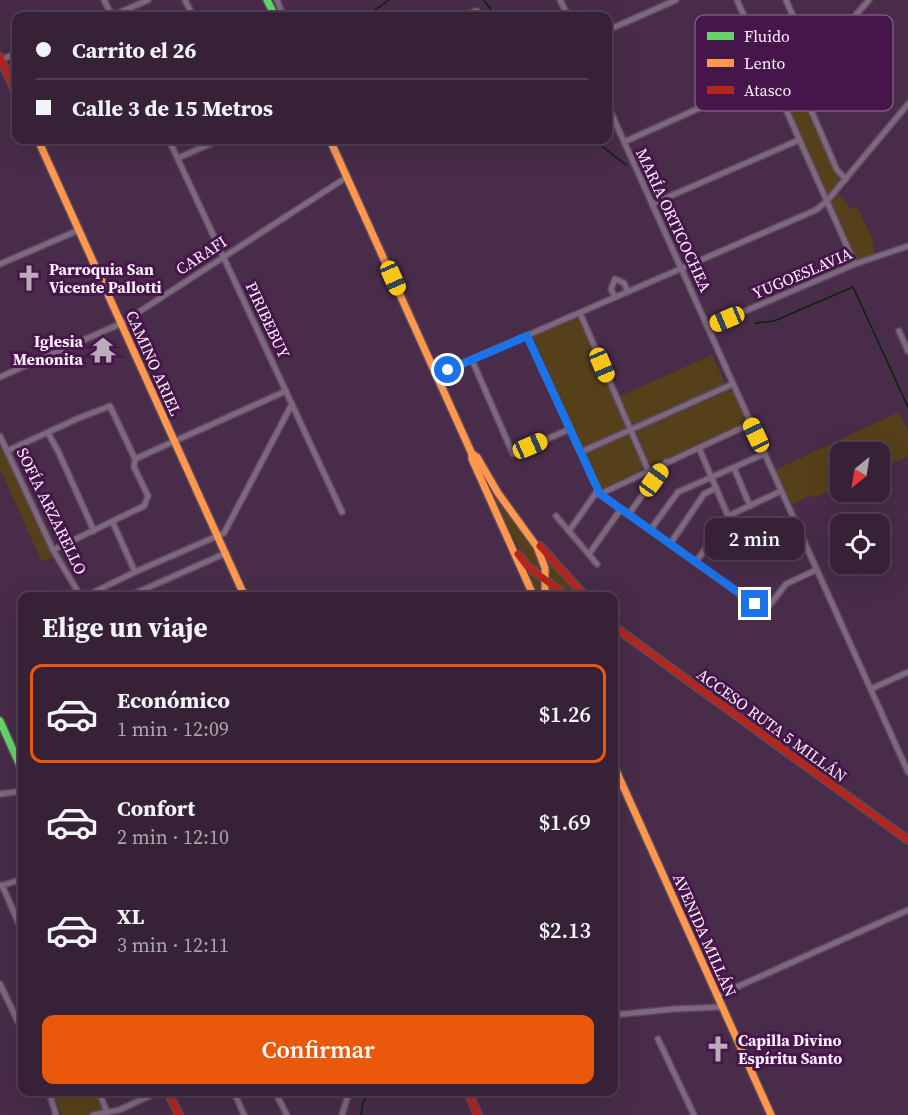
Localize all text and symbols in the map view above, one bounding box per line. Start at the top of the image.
legend [695,15,893,111]
text: Fluido [744,25,790,47]
text: Carrito el 26 [72,35,196,65]
text: Lento [744,52,786,74]
text: Atasco [744,79,791,101]
text: Calle 3 de 15 Metros [72,93,273,123]
street label: MARÍA ORTICOCHEA [631,145,717,296]
street label: CARAFI [171,230,231,280]
street label: YUGOESLAVIA [749,242,856,304]
place label: Parroquia San Vicente Pallotti [49,258,162,298]
car [377,258,409,298]
church icon: Parroquia San Vicente Pallotti [14,263,44,293]
street label: PIRIBEBUY [241,278,295,362]
car [707,304,747,334]
street label: CAMINO ARIEL [121,307,187,419]
place label: Iglesia Menonita [13,330,83,370]
temple icon: Iglesia Menonita [88,335,118,365]
car [587,345,617,385]
route start [434,356,461,383]
car [740,415,772,455]
car [510,430,550,462]
north arrow [830,442,890,502]
map controls [830,442,890,574]
street label: SOFÍA ARZARELLO [12,444,92,578]
car [636,460,672,500]
button: locate [830,514,890,574]
callout: 2 min [706,517,804,559]
text: 2 min [729,525,780,553]
route end [741,590,768,617]
text: Elige un viaje [42,609,208,646]
street label: ACCESO RUTA 5 MILLÁN [693,663,852,787]
text: Económico [117,685,230,715]
icon: car [45,687,99,741]
text: $1.26 [539,699,591,729]
text: 1 min · 12:09 [117,715,229,743]
text: Confort [117,793,195,823]
icon: car [45,795,99,849]
text: $1.69 [539,807,591,837]
text: 2 min · 12:10 [117,823,229,851]
street label: AVENIDA MILLÁN [668,870,742,1000]
text: XL [117,901,144,931]
icon: car [45,903,99,957]
text: $2.13 [539,915,591,945]
text: 3 min · 12:11 [117,931,229,959]
button: Confirmar [42,1015,594,1084]
place label: Capilla Divino Espíritu Santo [738,1029,842,1069]
church icon: Capilla Divino Espíritu Santo [703,1034,733,1064]

